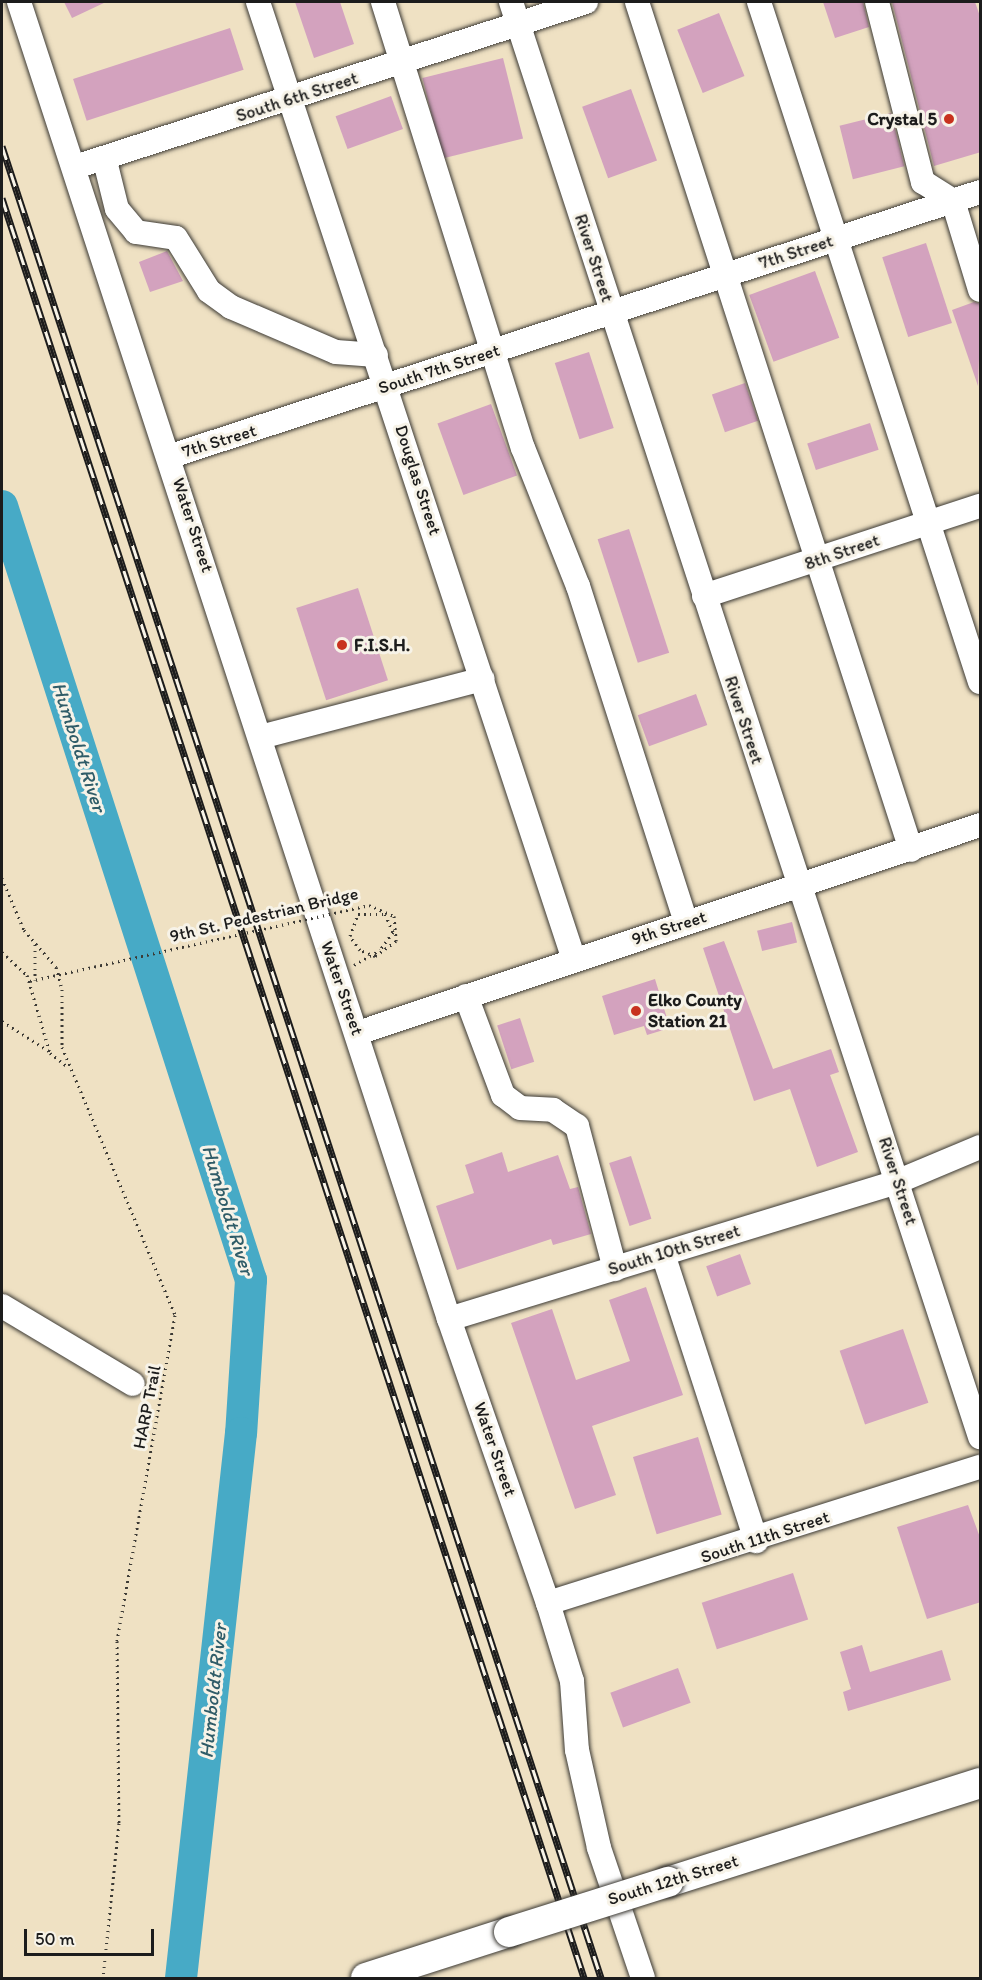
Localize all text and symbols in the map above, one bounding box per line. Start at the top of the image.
street label: South 6th Street [234,67,360,127]
place label: Crystal 5 [867,108,937,130]
marker: Crystal 5 [942,112,956,126]
street label: River Street [570,211,618,305]
street label: 7th Street [756,230,836,274]
street label: South 7th Street [376,339,502,399]
street label: 7th Street [179,419,259,463]
street label: Douglas Street [390,422,446,538]
street label: Water Street [168,475,218,575]
street label: 8th Street [802,529,882,575]
place label: F.I.S.H. [354,634,410,656]
marker: F.I.S.H. [335,638,349,652]
street label: River Street [720,673,768,767]
water label: Humboldt River [47,679,111,815]
street label: 9th St. Pedestrian Bridge [168,883,360,947]
street label: 9th Street [629,906,709,950]
street label: Water Street [316,938,368,1038]
place label: Elko County Station 21 [648,990,742,1032]
marker: Elko County Station 21 [629,1004,643,1018]
street label: River Street [874,1134,922,1228]
water label: Humboldt River [197,1142,259,1278]
street label: South 10th Street [606,1220,742,1280]
street label: HARP Trail [128,1363,166,1451]
street label: Water Street [469,1399,521,1499]
street label: South 11th Street [698,1506,832,1568]
water label: Humboldt River [194,1623,232,1759]
street label: South 12th Street [605,1850,741,1910]
scale bar [27,1917,158,1955]
text: 50 m [35,1928,75,1950]

